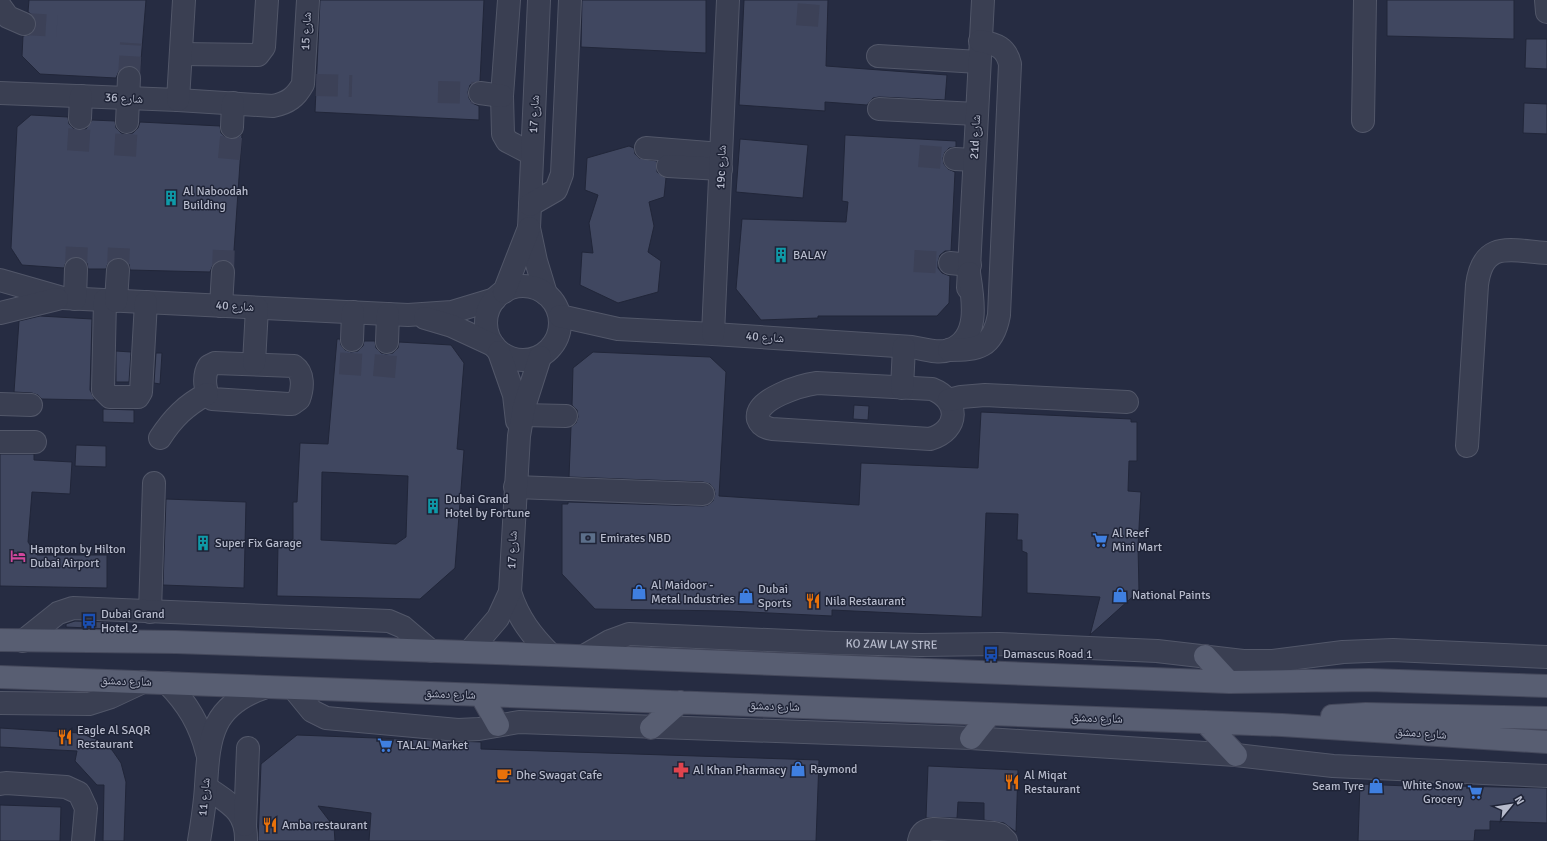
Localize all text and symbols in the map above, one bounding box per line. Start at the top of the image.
street label: شارع 15 [298,11,315,51]
street label: شارع 36 [104,90,144,107]
street label: شارع 17 [526,94,543,134]
street label: 21d شارع [967,114,984,160]
street label: 19c شارع [713,145,730,189]
place label: Al Naboodah Building [183,184,248,213]
building icon: Al Naboodah Building [162,189,180,207]
building icon: BALAY [772,246,790,264]
place label: BALAY [793,248,827,263]
street label: شارع 40 [215,298,255,315]
street label: شارع 40 [745,329,785,346]
place label: Dubai Grand Hotel by Fortune [445,492,530,521]
building icon: Dubai Grand Hotel by Fortune [424,497,442,515]
place label: Al Reef Mini Mart [1112,526,1162,555]
bank icon: Emirates NBD [579,529,597,547]
street label: شارع 17 [504,530,521,569]
place label: Emirates NBD [600,531,671,546]
supermarket icon: Al Reef Mini Mart [1091,531,1109,549]
building icon: Super Fix Garage [194,534,212,552]
place label: Super Fix Garage [215,536,302,551]
place label: Hampton by Hilton Dubai Airport [30,542,126,571]
hotel icon: Hampton by Hilton Dubai Airport [9,547,27,565]
place label: Al Maidoor - Metal Industries [651,578,735,607]
place label: Dubai Sports [758,582,791,611]
shop icon: Al Maidoor - Metal Industries [630,583,648,601]
shop icon: National Paints [1111,586,1129,604]
shop icon: Dubai Sports [737,587,755,605]
place label: National Paints [1132,588,1211,603]
restaurant icon: Nila Restaurant [804,592,822,610]
place label: Nila Restaurant [825,594,905,609]
place label: Dubai Grand Hotel 2 [101,607,165,636]
bus stop icon: Dubai Grand Hotel 2 [80,612,98,630]
street label: KO ZAW LAY STRE [845,636,938,653]
bus stop icon: Damascus Road 1 [982,645,1000,663]
place label: Damascus Road 1 [1003,647,1093,662]
street label: شارع دمشق [100,673,152,690]
street label: شارع دمشق [424,686,476,703]
street label: شارع دمشق [748,698,800,715]
street label: شارع دمشق [1071,710,1123,727]
place label: Eagle Al SAQR Restaurant [77,723,150,752]
street label: شارع دمشق [1395,724,1447,743]
restaurant icon: Eagle Al SAQR Restaurant [56,728,74,746]
supermarket icon: TALAL Market [376,736,394,754]
place label: TALAL Market [397,738,468,753]
shop icon: Raymond [789,760,807,778]
pharmacy icon: Al Khan Pharmacy [672,761,690,779]
place label: Raymond [810,762,857,777]
place label: Al Khan Pharmacy [693,763,786,778]
cafe icon: Dhe Swagat Cafe [495,766,513,784]
place label: Dhe Swagat Cafe [516,768,602,783]
place label: Al Miqat Restaurant [1024,768,1080,797]
restaurant icon: Al Miqat Restaurant [1003,773,1021,791]
street label: شارع 11 [195,777,214,817]
shop icon: Seam Tyre [1367,777,1385,795]
place label: White Snow Grocery [1402,778,1463,807]
place label: Seam Tyre [1312,779,1364,794]
supermarket icon: White Snow Grocery [1466,783,1484,801]
north arrow [1491,785,1531,825]
text: N [1512,794,1527,807]
restaurant icon: Amba restaurant [261,816,279,834]
place label: Amba restaurant [282,818,367,833]

